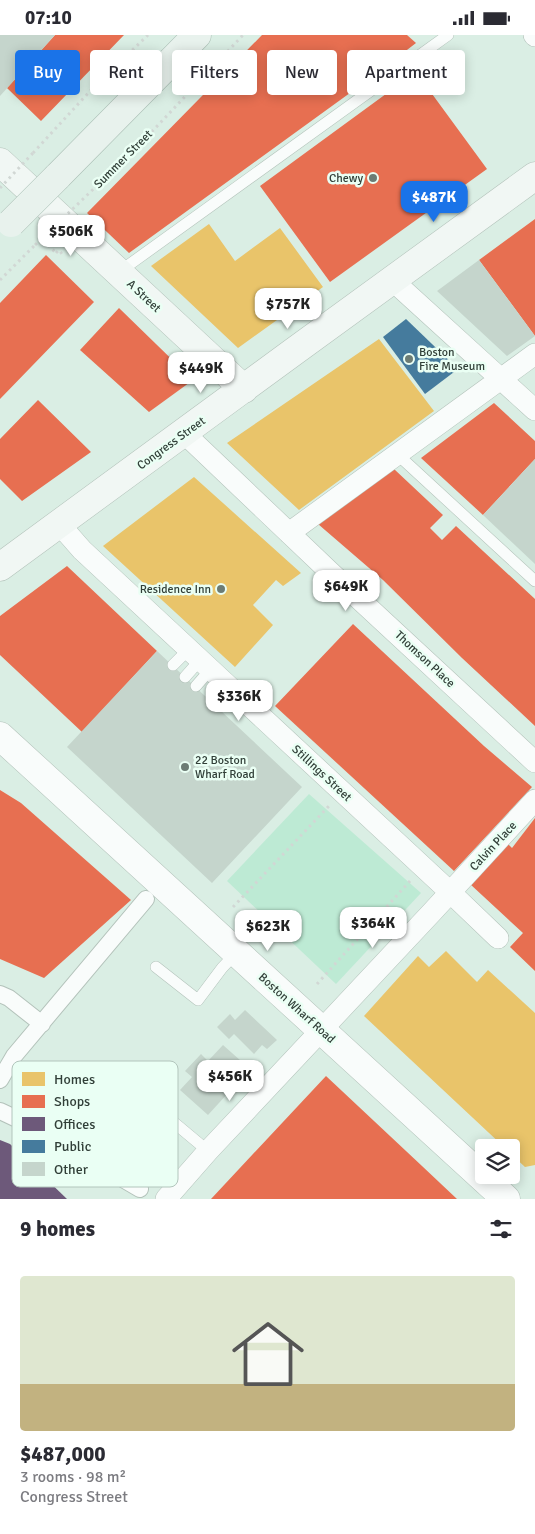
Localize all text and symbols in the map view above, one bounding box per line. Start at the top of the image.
text: 07:10 [25,6,72,30]
chip: Buy [15,50,80,95]
chip: Rent [90,50,162,95]
chip: Filters [172,50,257,95]
chip: New [267,50,337,95]
chip: Apartment [347,50,465,95]
street label: Summer Street [91,127,156,192]
place label: Chewy [329,171,363,186]
marker: Chewy [367,172,379,184]
pin: $487K [399,181,469,223]
text: $487K [412,187,456,207]
pin: $506K [36,215,106,257]
text: $506K [49,221,93,241]
street label: A Street [123,277,164,316]
pin: $757K [253,287,323,330]
text: $757K [266,294,310,314]
place label: Boston Fire Museum [419,345,485,374]
pin: $449K [166,351,236,394]
marker: Boston Fire Museum [403,353,415,365]
text: $449K [179,358,223,378]
street label: Congress Street [134,414,208,473]
pin: $649K [311,569,381,612]
text: $649K [324,576,368,596]
place label: Residence Inn [140,582,211,597]
marker: Residence Inn [215,583,227,595]
street label: Thomson Place [391,628,458,691]
pin: $336K [204,679,274,722]
text: $336K [217,686,261,706]
street label: Stillings Street [289,742,355,805]
place label: 22 Boston Wharf Road [195,753,255,782]
marker: 22 Boston Wharf Road [179,761,191,773]
street label: Calvin Place [467,818,520,874]
pin: $364K [338,907,408,949]
pin: $623K [233,909,303,952]
text: $364K [351,913,395,933]
text: $623K [246,916,290,936]
street label: Boston Wharf Road [255,970,338,1047]
pin: $456K [195,1059,265,1102]
legend [12,1061,178,1187]
text: $456K [208,1066,252,1086]
text: Homes [54,1071,95,1088]
text: Shops [54,1093,90,1110]
text: Offices [54,1116,95,1133]
text: Public [54,1138,92,1155]
map controls [475,1139,520,1184]
button: layers [475,1139,520,1184]
text: Other [54,1161,89,1178]
icon: filters [487,1215,515,1243]
text: 9 homes [20,1216,95,1242]
icon: home [223,1309,313,1399]
text: $487,000 [20,1441,106,1467]
text: 3 rooms · 98 m² [20,1467,126,1487]
text: Congress Street [20,1487,128,1507]

